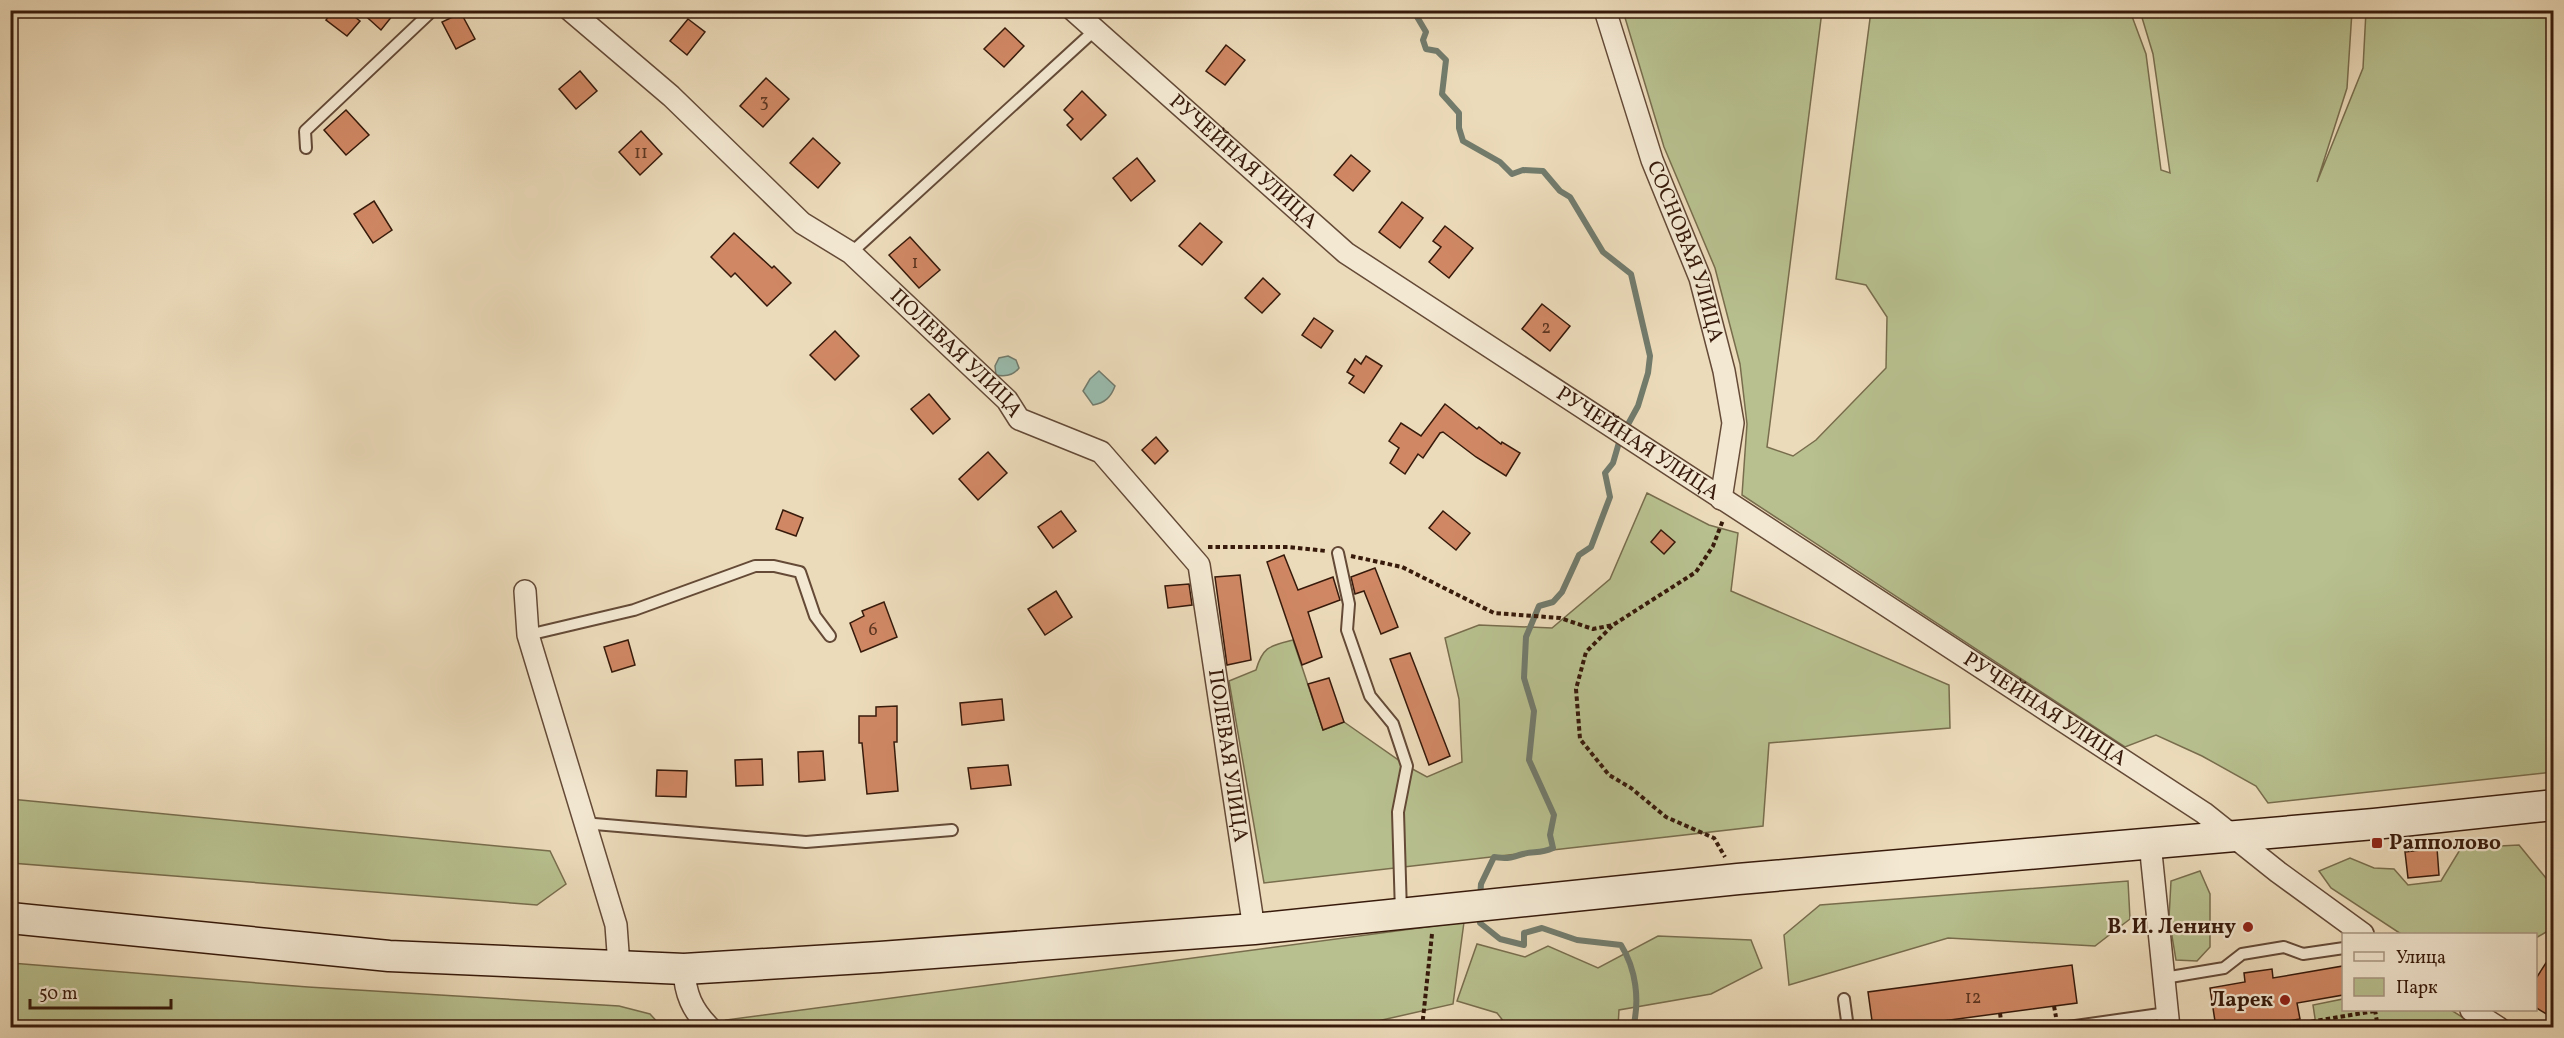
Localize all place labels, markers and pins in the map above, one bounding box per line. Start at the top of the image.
place label: Рапполово [2389,829,2501,858]
marker: Рапполово [2370,836,2384,850]
place label: В. И. Ленину [2107,913,2236,942]
marker: В. И. Ленину [2241,920,2255,934]
place label: Ларек [2210,986,2273,1015]
marker: Ларек [2278,993,2292,1007]

